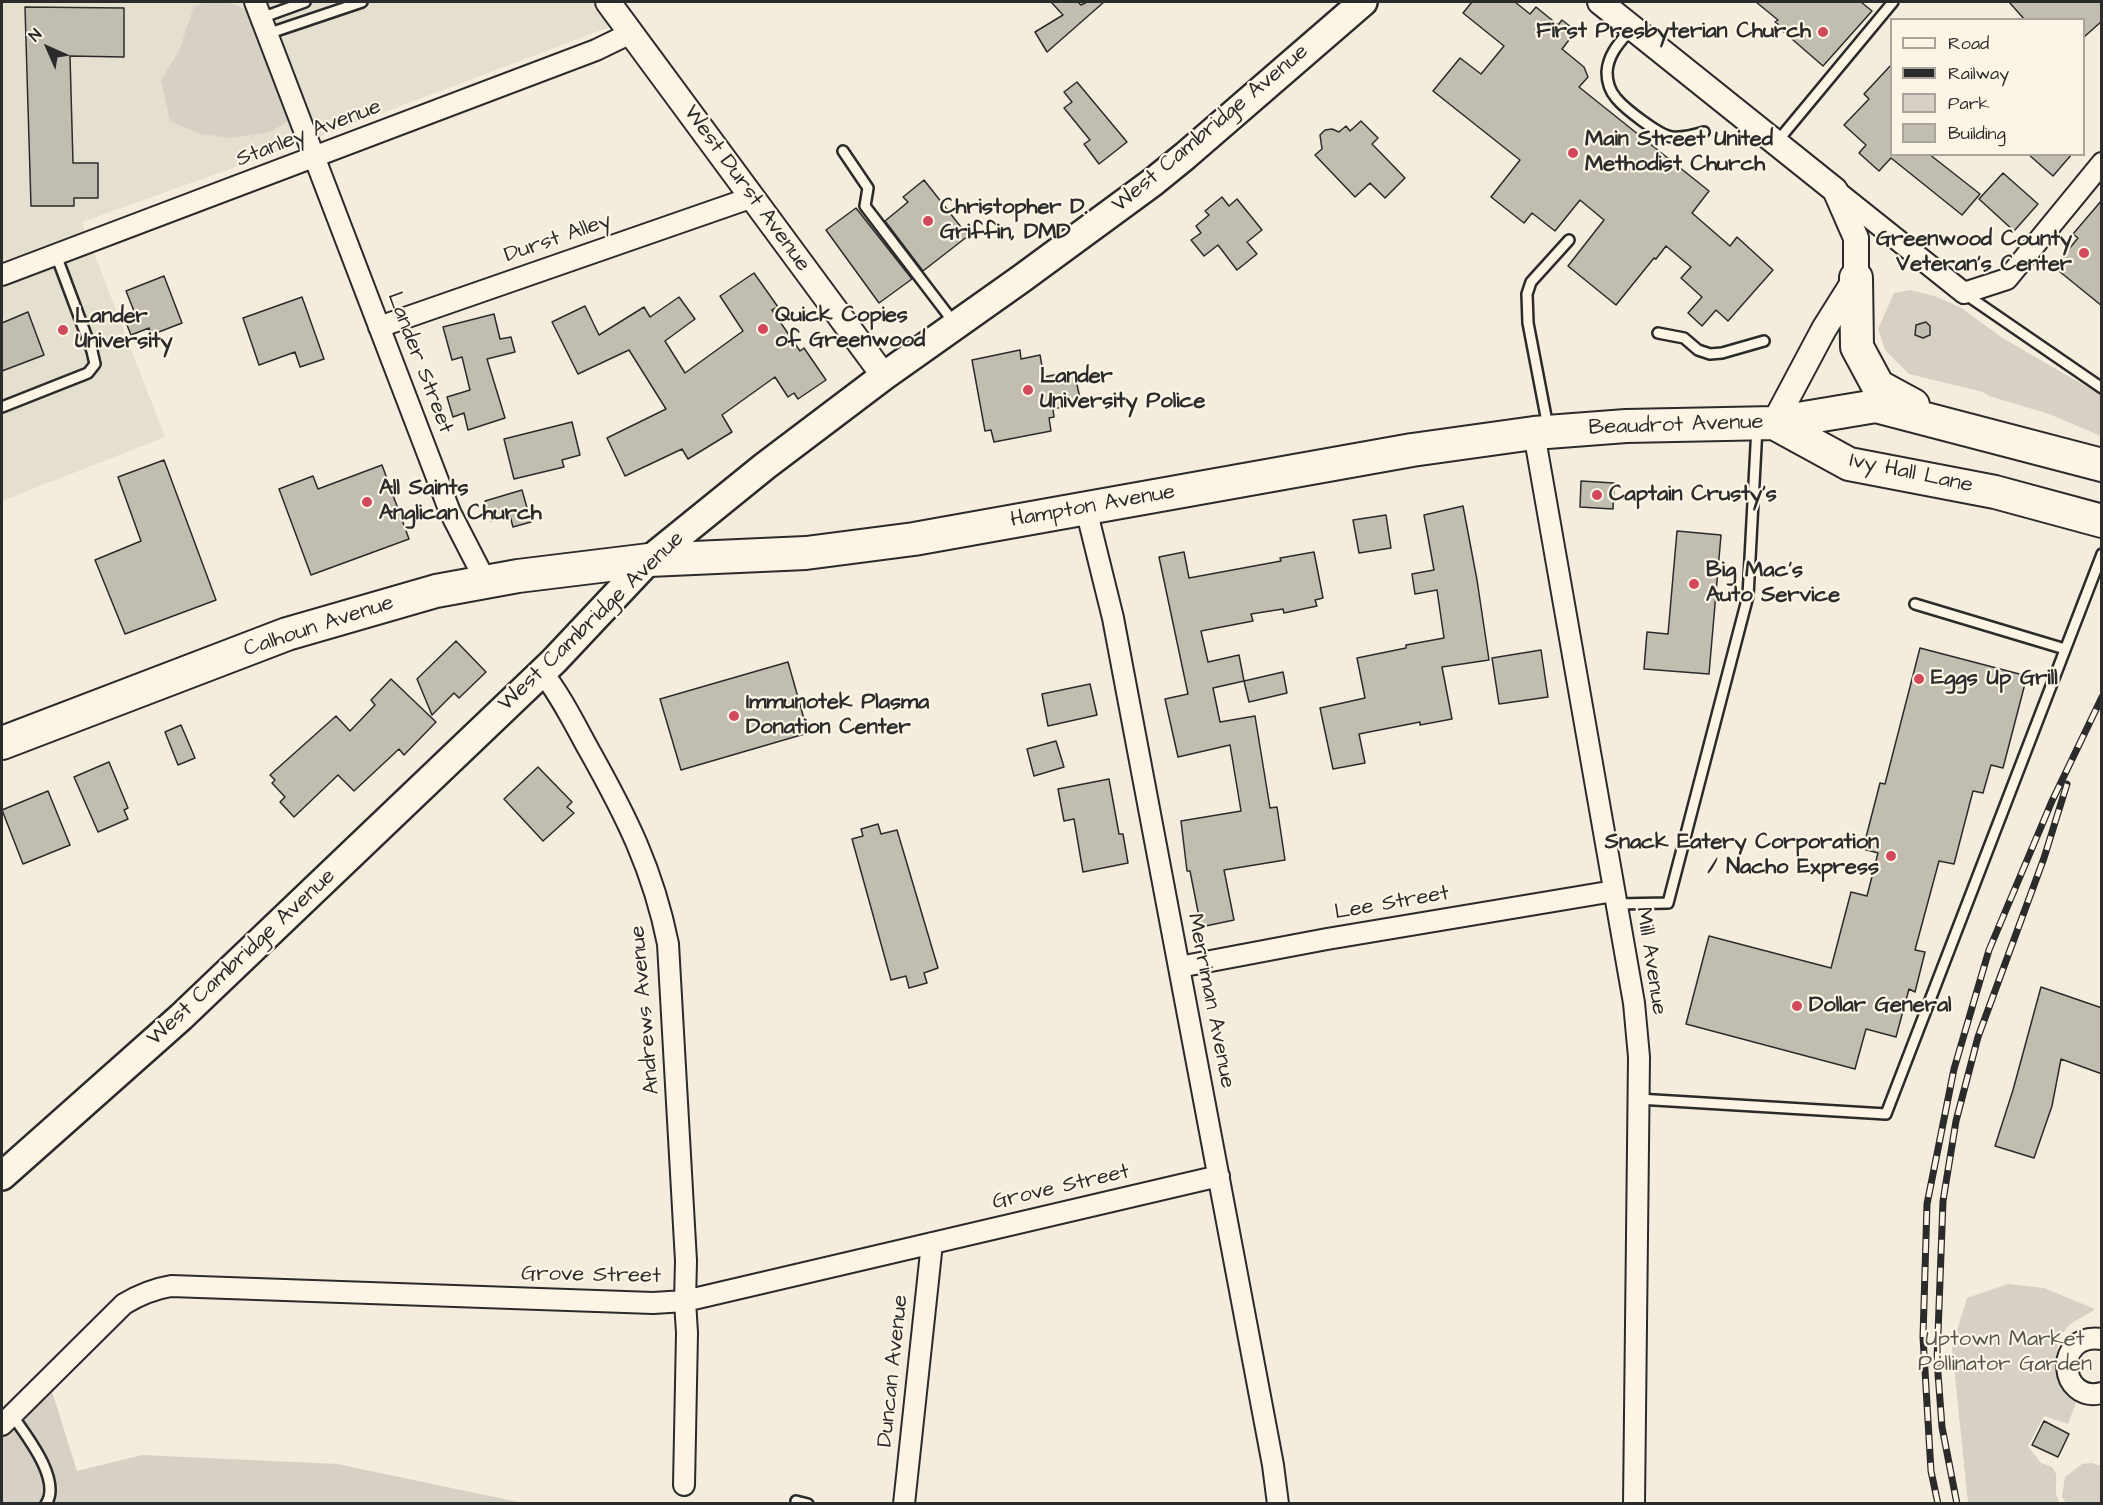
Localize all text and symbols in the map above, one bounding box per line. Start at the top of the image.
north arrow [18,18,78,78]
legend [1890,18,2085,156]
place label: First Presbyterian Church [1536,19,1811,45]
text: N [24,24,47,47]
marker: First Presbyterian Church [1816,25,1830,39]
text: Road [1948,31,1989,56]
street label: West Cambridge Avenue [1108,39,1314,219]
text: Railway [1948,61,2009,86]
text: Park [1948,91,1990,116]
street label: Stanley Avenue [233,94,385,174]
street label: West Durst Avenue [677,101,815,277]
text: Building [1948,121,2006,146]
place label: Main Street United Methodist Church [1585,127,1773,178]
marker: Main Street United Methodist Church [1566,146,1580,160]
place label: Christopher D. Griffin, DMD [940,195,1088,246]
street label: Durst Alley [501,208,615,270]
marker: Christopher D. Griffin, DMD [921,214,935,228]
place label: Greenwood County Veteran's Center [1876,227,2072,278]
marker: Greenwood County Veteran's Center [2077,246,2091,260]
street label: Lander Street [380,289,458,437]
place label: Quick Copies of Greenwood [775,303,925,354]
place label: Lander University [75,304,172,356]
marker: Quick Copies of Greenwood [756,322,770,336]
marker: Lander University [56,323,70,337]
place label: Lander University Police [1040,364,1205,416]
marker: Lander University Police [1021,383,1035,397]
street label: Beaudrot Avenue [1588,410,1764,442]
street label: Ivy Hall Lane [1847,448,1975,500]
place label: All Saints Anglican Church [379,476,542,528]
street label: Hampton Avenue [1009,480,1177,534]
place label: Captain Crusty's [1609,482,1777,508]
marker: Captain Crusty's [1590,488,1604,502]
marker: All Saints Anglican Church [360,495,374,509]
street label: West Cambridge Avenue [494,526,690,718]
place label: Big Mac's Auto Service [1706,558,1840,610]
marker: Big Mac's Auto Service [1687,577,1701,591]
street label: Calhoun Avenue [241,590,397,664]
place label: Eggs Up Grill [1931,666,2058,692]
marker: Eggs Up Grill [1912,672,1926,686]
place label: Immunotek Plasma Donation Center [746,690,929,742]
marker: Immunotek Plasma Donation Center [727,709,741,723]
place label: Snack Eatery Corporation / Nacho Express [1605,830,1879,882]
marker: Snack Eatery Corporation / Nacho Express [1884,849,1898,863]
street label: West Cambridge Avenue [142,864,342,1052]
street label: Lee Street [1333,881,1451,927]
street label: Mill Avenue [1628,905,1672,1017]
street label: Merriman Avenue [1180,911,1240,1091]
street label: Andrews Avenue [625,924,667,1096]
place label: Dollar General [1809,993,1952,1019]
marker: Dollar General [1790,999,1804,1013]
street label: Grove Street [990,1159,1132,1217]
street label: Grove Street [521,1262,661,1290]
street label: Duncan Avenue [873,1294,915,1448]
park label: Uptown Market Pollinator Garden [1918,1327,2092,1378]

